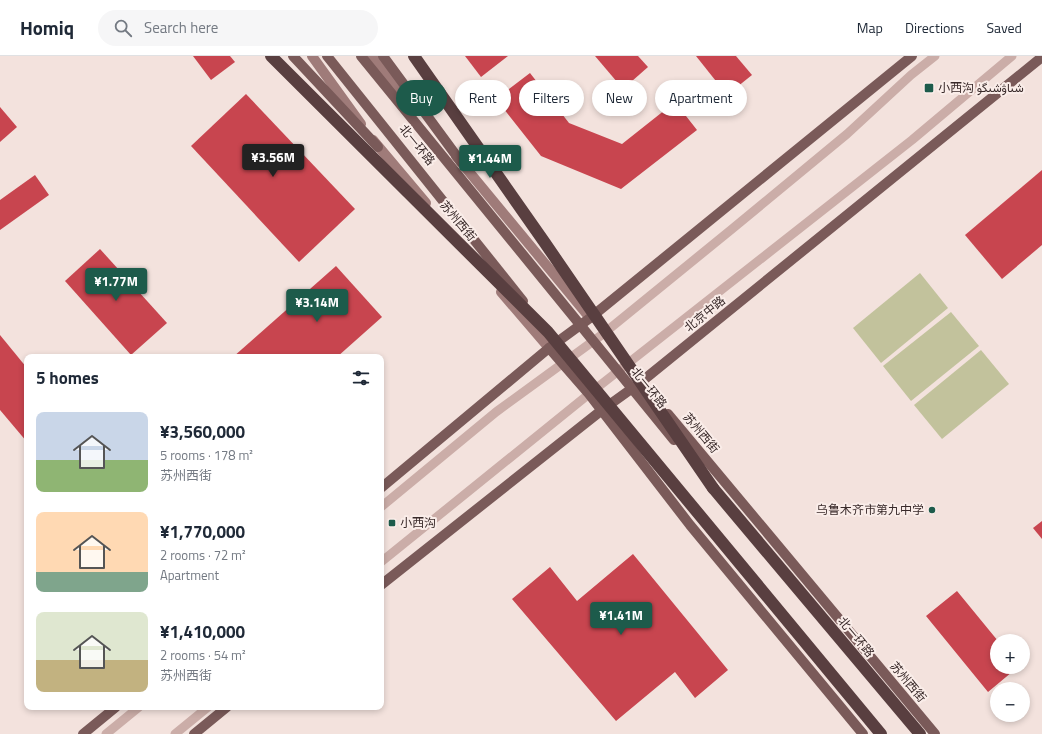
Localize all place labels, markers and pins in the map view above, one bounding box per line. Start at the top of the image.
place label: 小西沟 شىاۋشىگۈ [938,78,1024,97]
marker: 小西沟 شىاۋشىگۈ [923,82,935,94]
pin: ¥3.56M [240,144,306,178]
pin: ¥1.44M [457,145,523,179]
pin: ¥1.77M [83,268,149,302]
pin: ¥3.14M [284,289,350,323]
place label: 乌鲁木齐市第九中学 [816,500,924,519]
marker: 乌鲁木齐市第九中学 [927,505,937,515]
place label: 小西沟 [400,513,436,532]
marker: 小西沟 [387,518,397,528]
pin: ¥1.41M [588,602,654,636]

